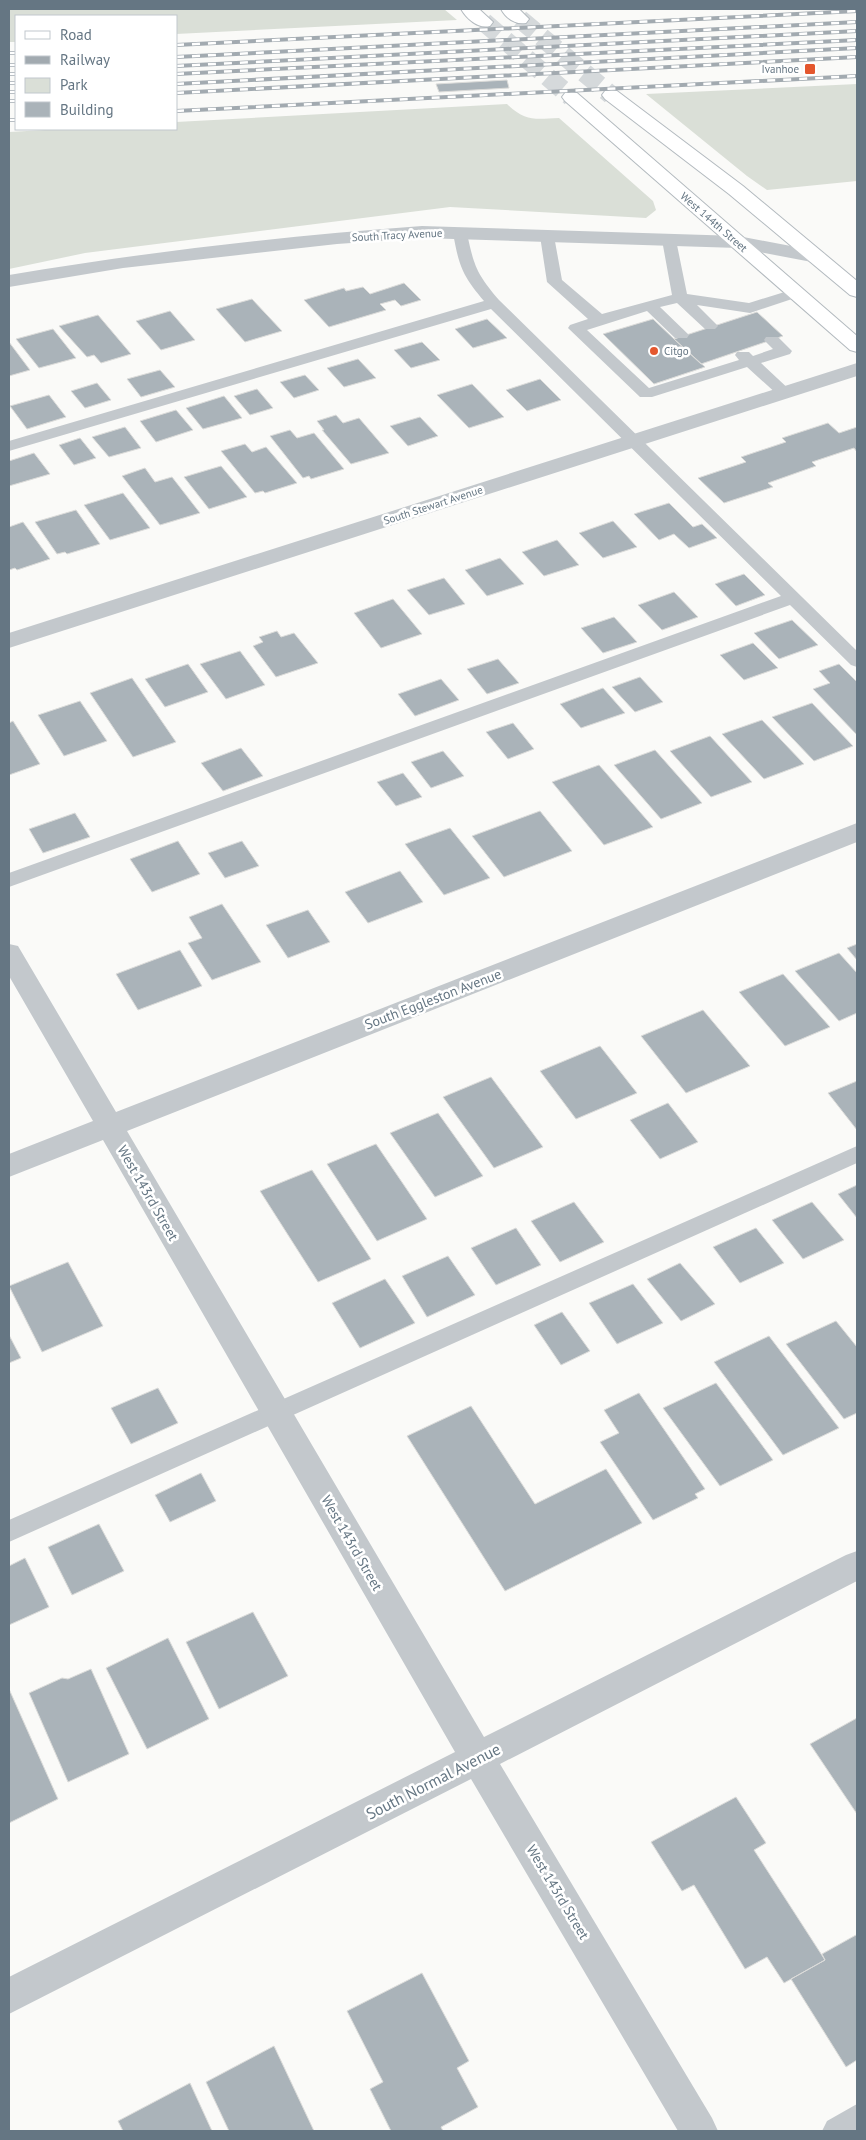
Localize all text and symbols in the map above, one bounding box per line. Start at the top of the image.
legend [15,15,178,130]
text: Road [60,25,92,44]
text: Railway [60,50,110,69]
place label: Ivanhoe [762,62,799,76]
marker: Ivanhoe [803,62,817,76]
text: Park [60,75,88,94]
text: Building [60,100,114,119]
street label: West 144th Street [678,189,751,255]
street label: South Tracy Avenue [351,226,443,244]
place label: Citgo [664,344,689,358]
marker: Citgo [648,345,660,357]
street label: South Stewart Avenue [382,482,485,528]
street label: South Eggleston Avenue [362,965,504,1033]
street label: West 143rd Street [113,1142,183,1244]
street label: West 143rd Street [317,1492,387,1594]
street label: South Normal Avenue [362,1738,504,1824]
street label: West 143rd Street [523,1841,593,1943]

